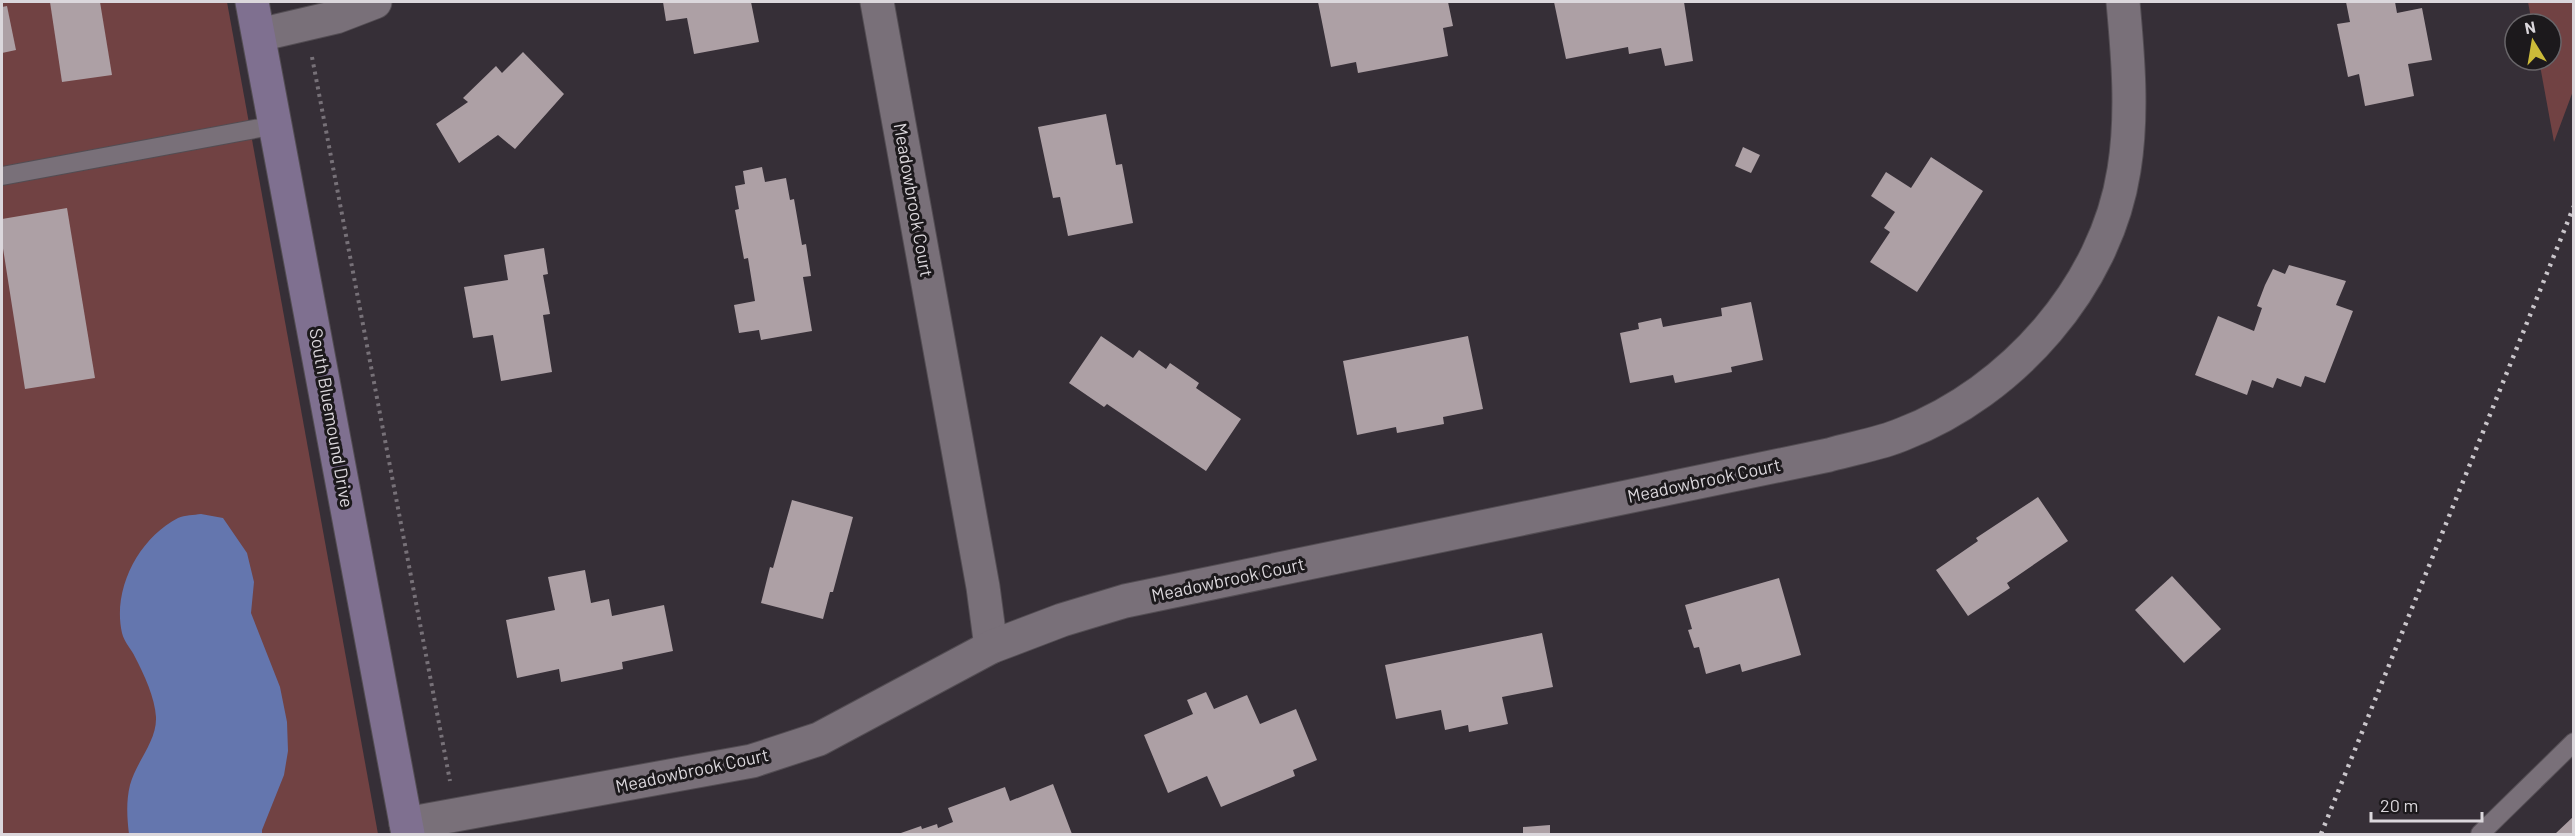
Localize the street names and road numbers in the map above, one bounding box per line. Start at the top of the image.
street label: Meadowbrook Court [890,121,938,279]
street label: South Bluemound Drive [305,326,359,509]
street label: Meadowbrook Court [1625,453,1782,507]
street label: Meadowbrook Court [1149,552,1306,606]
street label: Meadowbrook Court [613,743,770,797]

